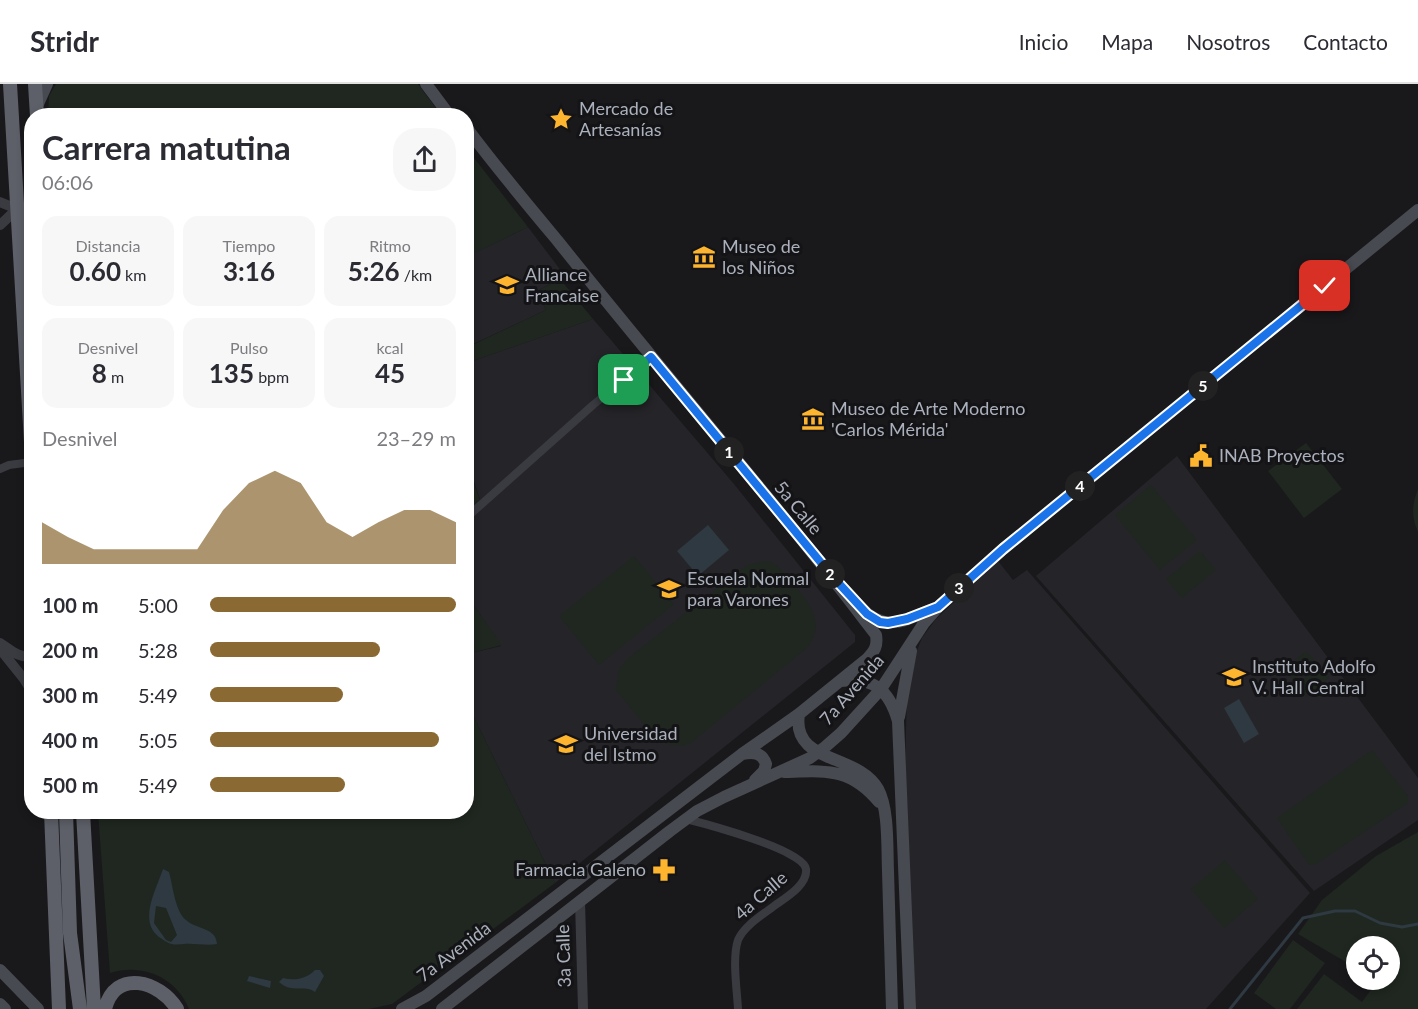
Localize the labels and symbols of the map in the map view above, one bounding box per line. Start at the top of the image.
place label: Mercado de Artesanías [579,97,673,140]
place icon: Mercado de Artesanías [548,106,574,132]
place label: Museo de los Niños [722,235,800,278]
museum icon: Museo de los Niños [691,244,717,270]
pin [1299,260,1350,311]
place label: Alliance Francaise [525,263,599,306]
school or university icon: Alliance Francaise [494,272,520,298]
pin [598,354,649,405]
pin: 5 [1188,371,1218,401]
place label: Museo de Arte Moderno 'Carlos Mérida' [831,397,1026,440]
museum icon: Museo de Arte Moderno 'Carlos Mérida' [800,406,826,432]
pin: 1 [714,437,744,467]
public building icon: INAB Proyectos [1188,443,1214,469]
place label: INAB Proyectos [1219,444,1345,466]
pin: 4 [1065,471,1095,501]
street label: 5a Calle [770,476,827,539]
pin: 2 [815,559,845,589]
place label: Escuela Normal para Varones [687,567,809,610]
pin: 3 [944,573,974,603]
school or university icon: Escuela Normal para Varones [656,576,682,602]
street label: 7a Avenida [814,649,888,729]
place label: Instituto Adolfo V. Hall Central [1252,655,1376,698]
school or university icon: Instituto Adolfo V. Hall Central [1221,664,1247,690]
place label: Universidad del Istmo [584,722,678,765]
school or university icon: Universidad del Istmo [553,731,579,757]
pharmacy icon: Farmacia Galeno [651,857,677,883]
place label: Farmacia Galeno [515,858,646,880]
street label: 4a Calle [729,866,791,924]
street label: 7a Avenida [412,916,495,986]
street label: 3a Calle [551,924,575,988]

